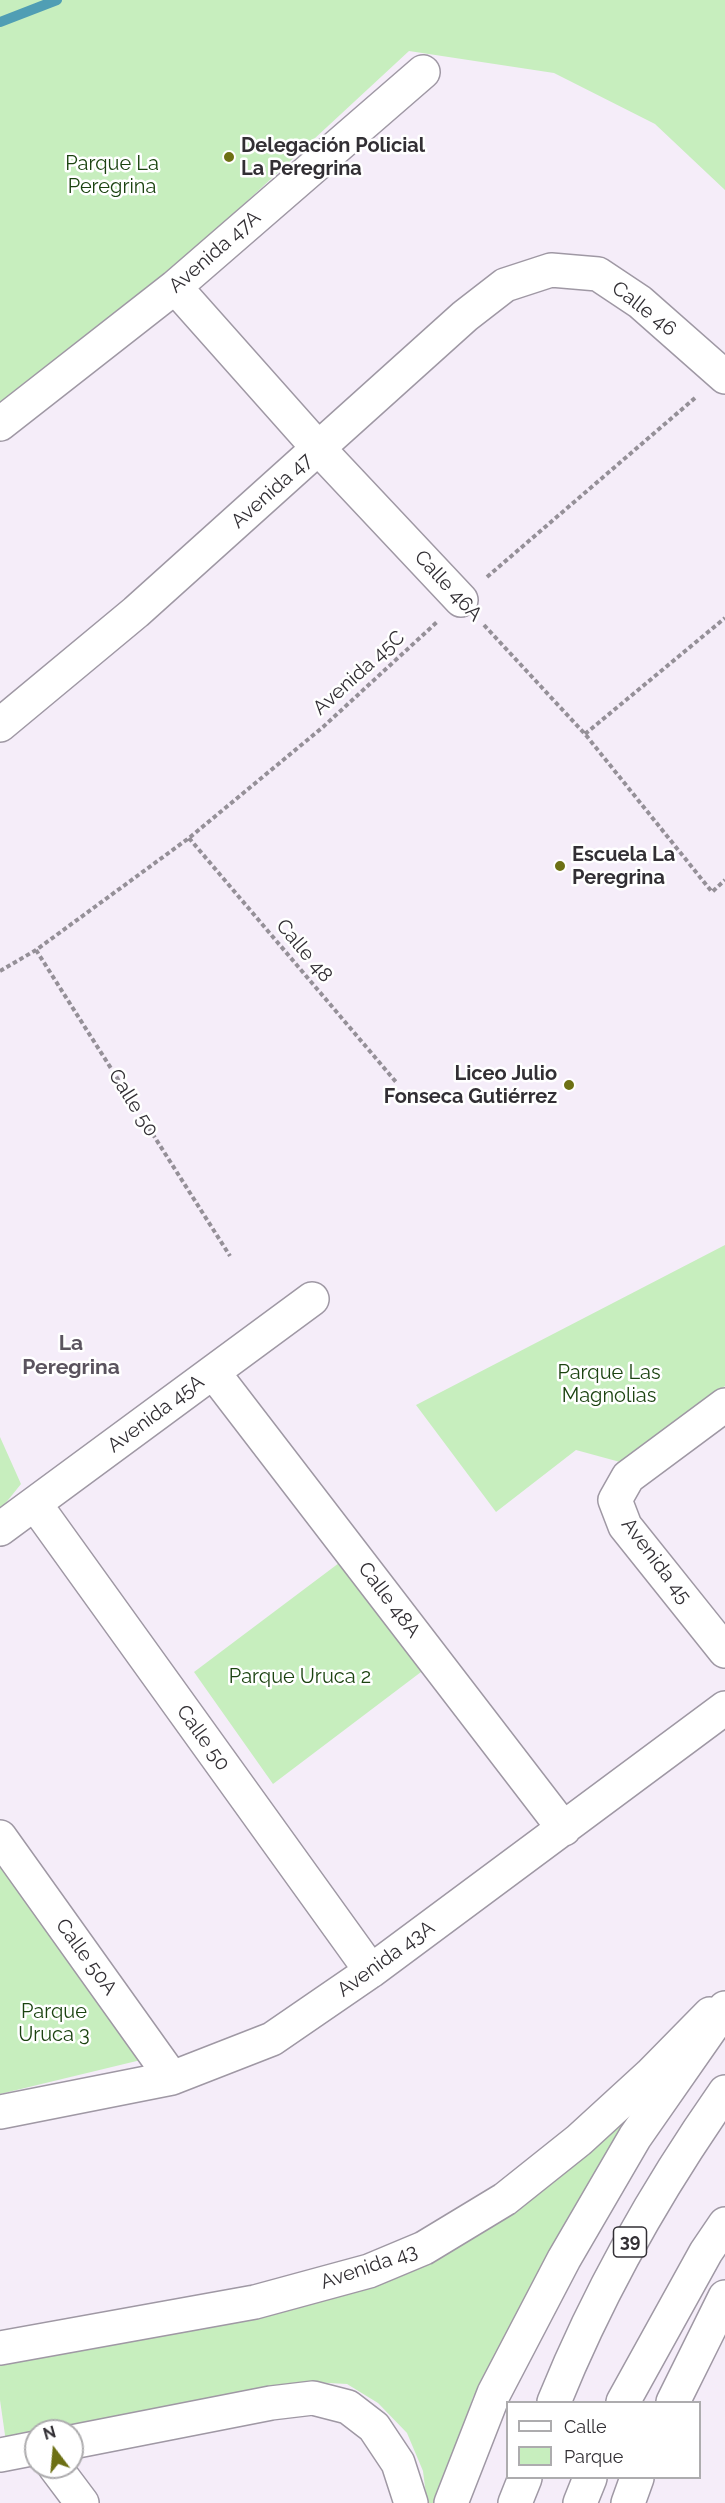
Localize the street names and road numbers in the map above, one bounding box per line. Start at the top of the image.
street label: Avenida 47A [164,206,266,298]
street label: Calle 46 [607,276,681,342]
street label: Avenida 47 [226,448,318,534]
street label: Calle 46A [409,545,487,627]
street label: Avenida 45C [308,626,410,720]
street label: Calle 48 [271,915,337,987]
street label: Calle 50 [103,1065,163,1141]
street label: Avenida 45A [103,1370,209,1458]
street label: Avenida 45 [616,1513,696,1609]
street label: Calle 48A [353,1557,425,1643]
street label: Calle 50 [171,1700,235,1776]
street label: Calle 50A [50,1914,122,2000]
street label: Avenida 43A [333,1916,439,2002]
road number: 39 [614,2227,646,2257]
street label: Avenida 43 [317,2239,421,2295]

